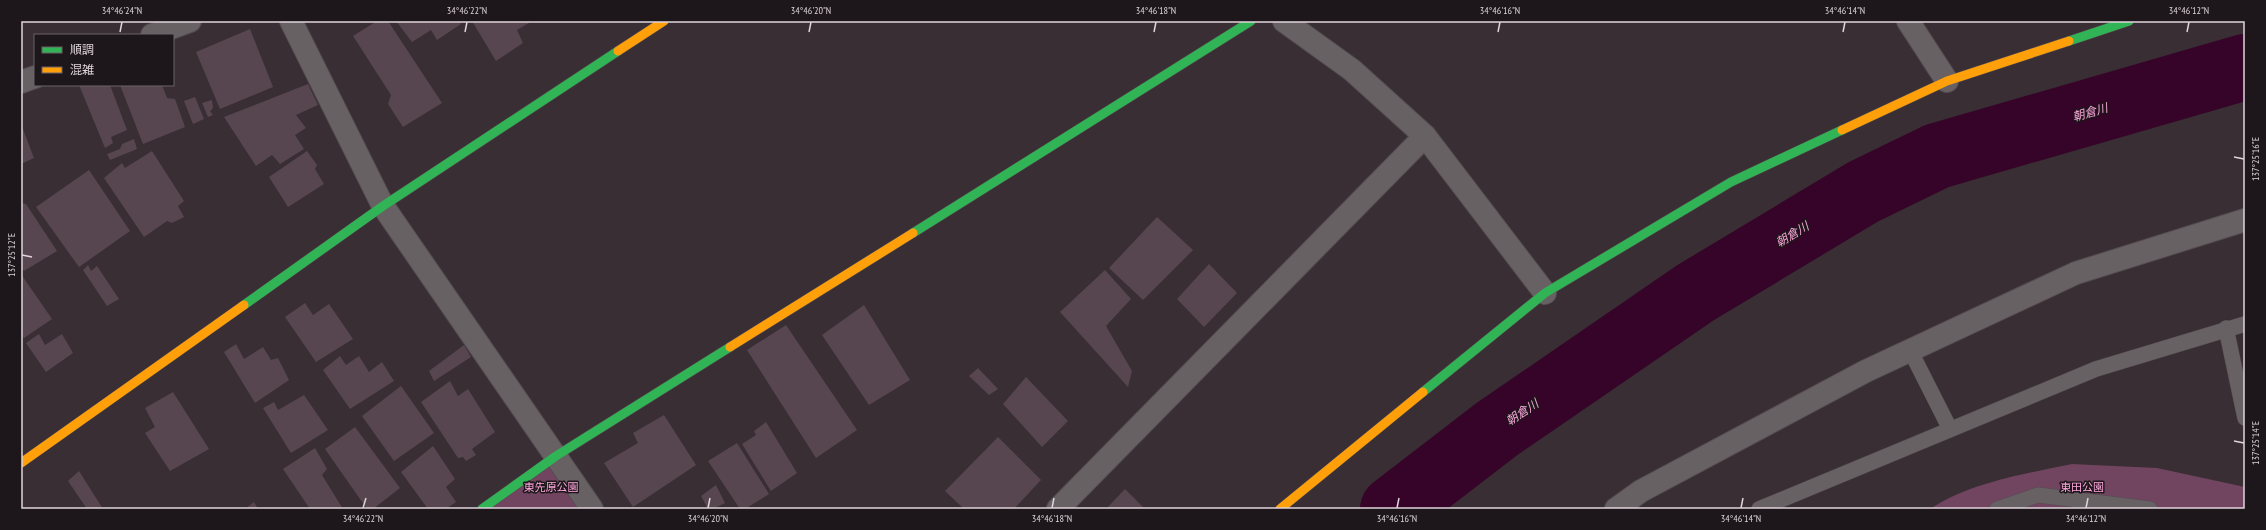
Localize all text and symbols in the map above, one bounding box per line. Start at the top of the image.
text: 34°46'24"N [102,4,142,17]
text: 34°46'22"N [447,4,487,17]
text: 34°46'20"N [791,4,831,17]
text: 34°46'18"N [1136,4,1176,17]
text: 34°46'16"N [1480,4,1520,17]
text: 34°46'14"N [1825,4,1865,17]
text: 34°46'12"N [2169,4,2209,17]
legend [34,34,174,86]
text: 順調 [70,42,94,57]
text: 混雑 [70,62,94,77]
water label: 朝倉川 [2071,99,2111,124]
text: 137°25'16"E [2249,137,2262,181]
water label: 朝倉川 [1773,217,1813,250]
text: 137°25'12"E [5,233,18,277]
water label: 朝倉川 [1503,395,1543,428]
text: 137°25'14"E [2249,421,2262,465]
park label: 東先原公園 [524,480,579,494]
park label: 東田公園 [2060,480,2104,494]
text: 34°46'22"N [343,512,383,525]
text: 34°46'20"N [688,512,728,525]
text: 34°46'18"N [1032,512,1072,525]
text: 34°46'16"N [1377,512,1417,525]
text: 34°46'14"N [1721,512,1761,525]
text: 34°46'12"N [2066,512,2106,525]

